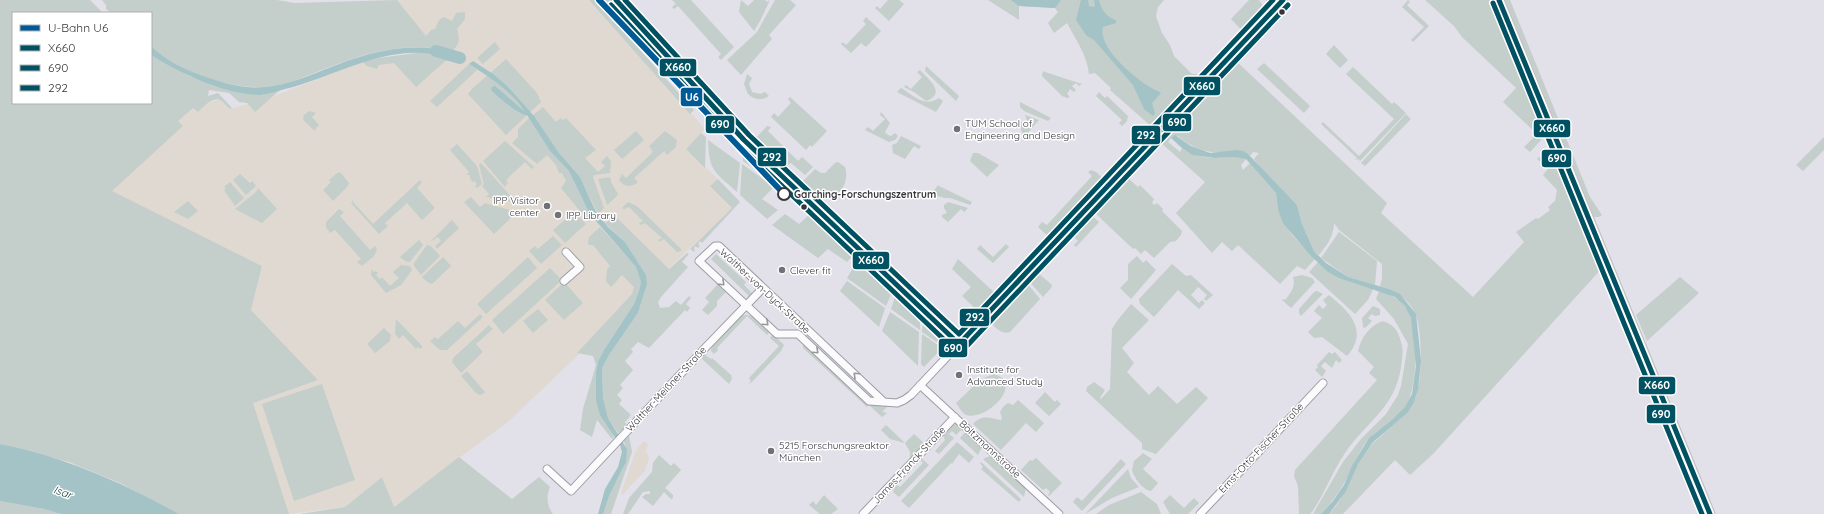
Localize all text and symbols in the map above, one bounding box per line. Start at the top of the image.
unlabelled marker [1277,7,1287,17]
legend [12,12,152,104]
text: U-Bahn U6 [48,20,109,35]
text: X660 [48,40,75,55]
line badge: X660 [659,58,697,77]
text: 690 [48,60,68,75]
text: X660 [665,60,691,74]
line badge: X660 [1183,76,1221,96]
text: X660 [1189,79,1215,93]
text: 292 [48,80,68,95]
line badge: U6 [680,87,703,107]
text: U6 [685,90,699,104]
line badge: 690 [1162,113,1192,132]
line badge: 690 [705,115,735,134]
text: 690 [1167,115,1187,129]
text: 690 [710,117,730,131]
place label: TUM School of Engineering and Design [965,117,1075,142]
line badge: X660 [1533,119,1571,138]
text: X660 [1539,121,1565,135]
marker: TUM School of Engineering and Design [952,124,962,134]
line badge: 292 [1131,125,1161,145]
text: 292 [1137,128,1155,142]
line badge: 292 [757,147,787,167]
line badge: 690 [1541,149,1572,168]
text: 292 [763,150,781,164]
text: 690 [1547,151,1567,165]
marker: Garching-Forschungszentrum [777,187,791,201]
place label: Garching-Forschungszentrum [794,188,936,201]
place label: IPP Visitor center [493,194,539,219]
marker: IPP Visitor center [542,201,552,211]
unlabelled marker [799,202,809,212]
place label: IPP Library [566,209,616,222]
marker: IPP Library [553,210,563,220]
street label: Walther-von-Dyck-Straße [717,246,813,337]
line badge: X660 [852,251,890,270]
text: X660 [858,253,884,267]
place label: Clever fit [790,264,832,277]
marker: Clever fit [777,265,787,275]
one-way arrow [718,278,725,285]
line badge: 292 [959,308,990,327]
text: 292 [966,310,984,324]
one-way arrow [761,318,769,326]
line badge: 690 [938,338,968,358]
text: 690 [943,341,963,355]
street label: Walther-Meißner-Straße [623,343,709,434]
one-way arrow [811,346,818,353]
place label: Institute for Advanced Study [967,363,1043,388]
marker: Institute for Advanced Study [954,370,964,380]
one-way arrow [853,373,860,380]
line badge: X660 [1638,376,1676,395]
text: X660 [1644,378,1670,392]
street label: Ernst-Otto-Fischer-Straße [1216,400,1307,496]
line badge: 690 [1646,404,1676,424]
text: 690 [1651,407,1671,421]
street label: Boltzmannstraße [957,417,1024,481]
street label: James-Franck-Straße [870,423,949,506]
place label: 5215 Forschungsreaktor München [779,439,889,464]
marker: 5215 Forschungsreaktor München [766,446,776,456]
water label: Isar [52,482,76,502]

